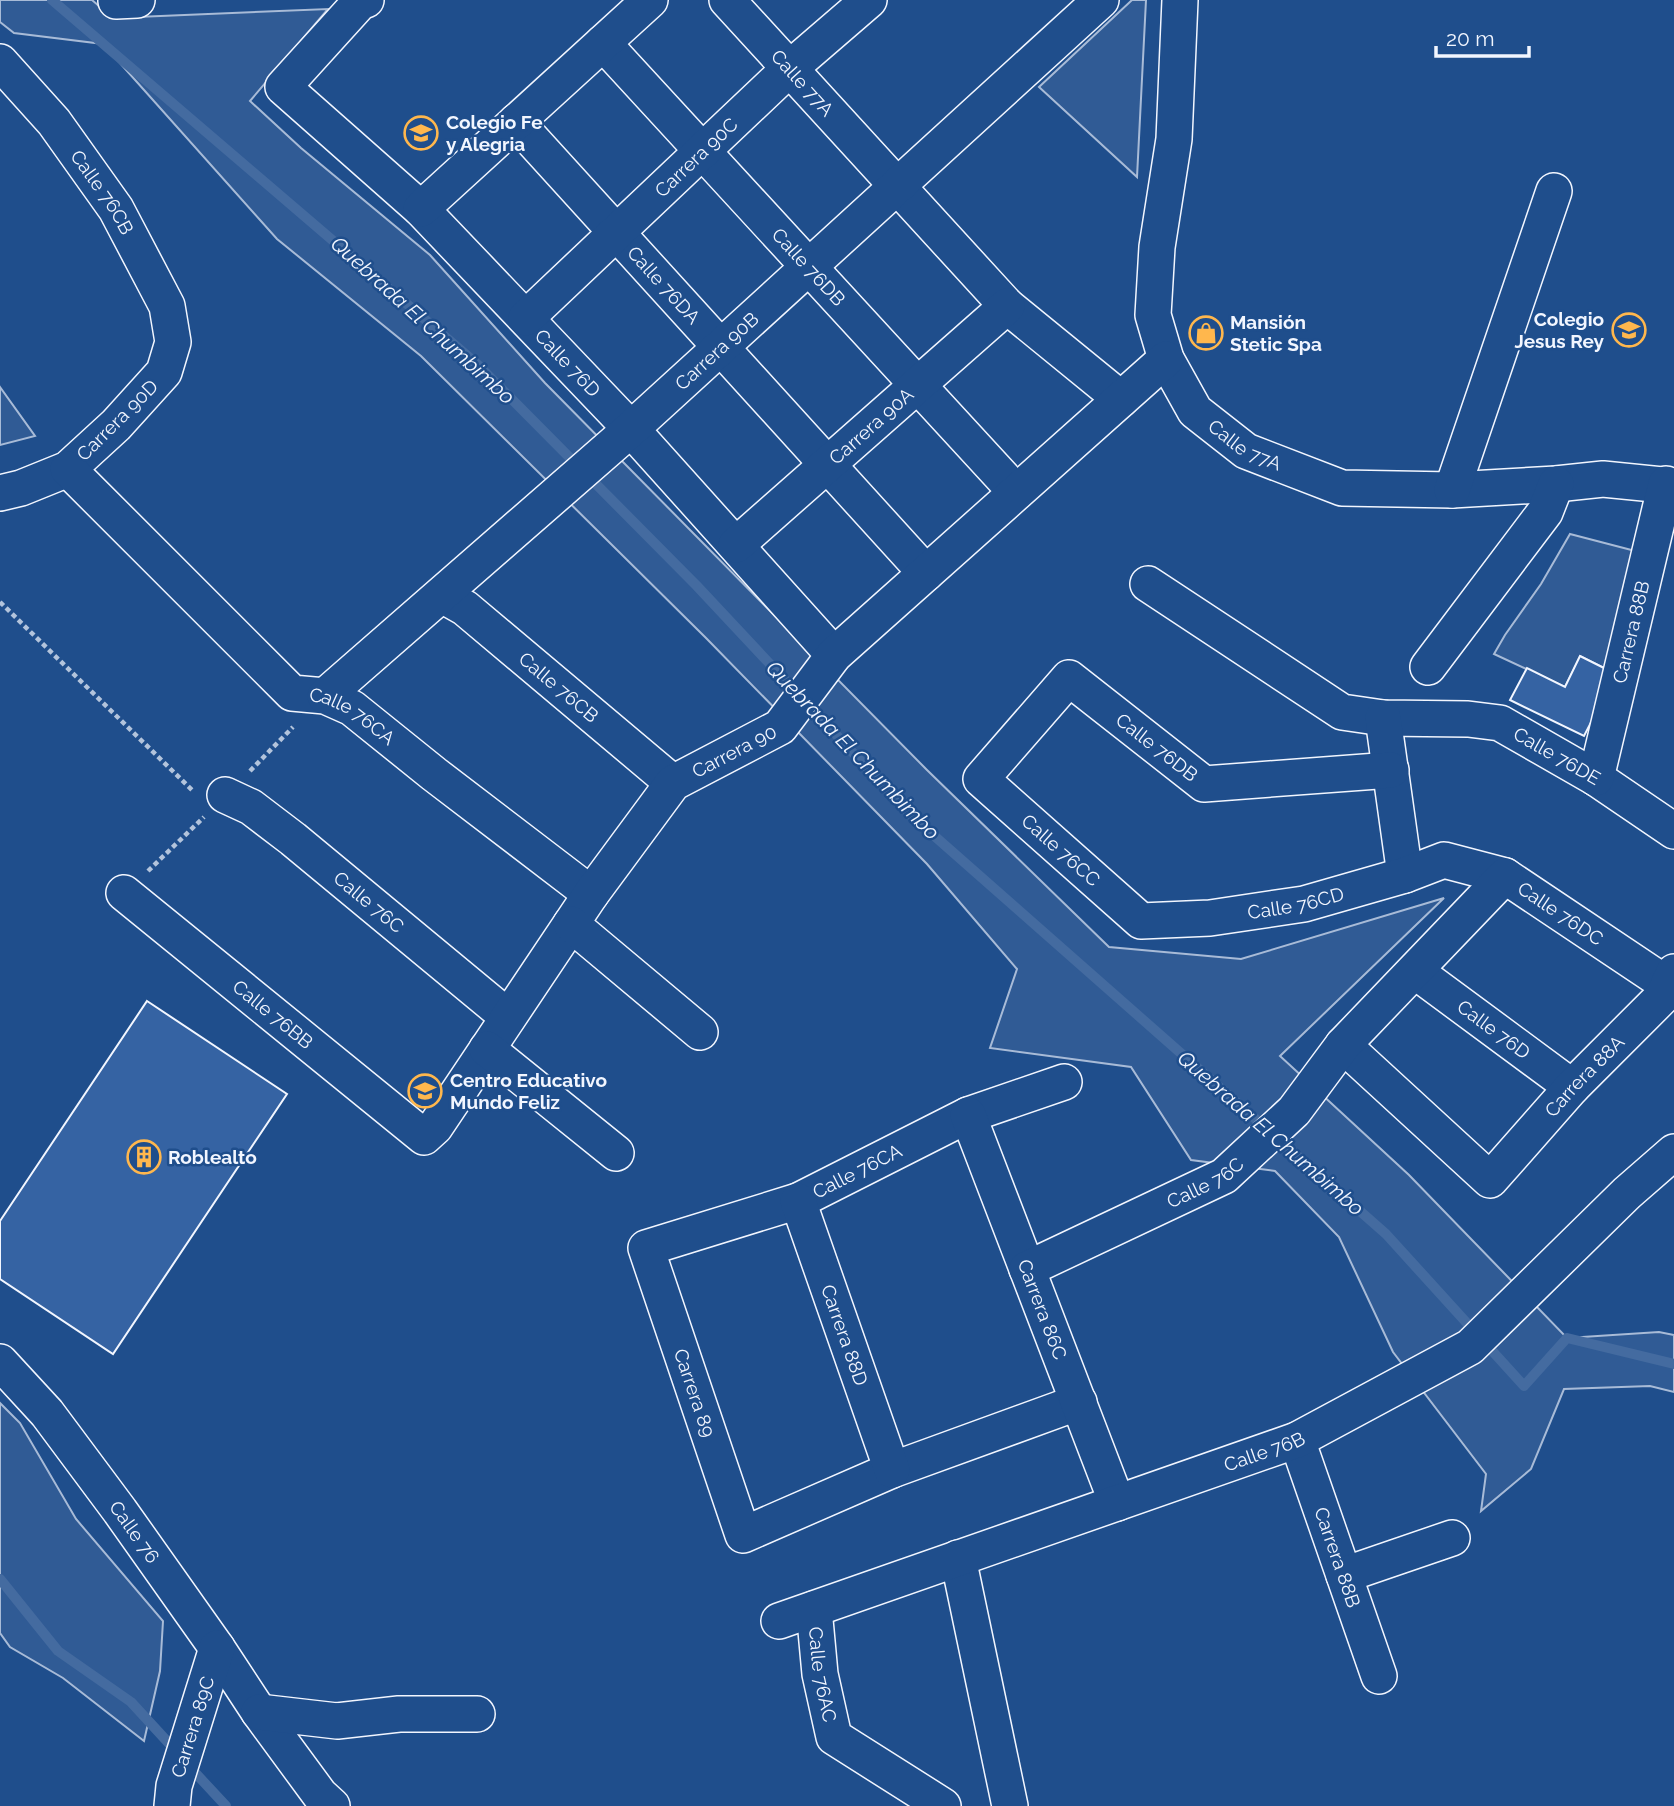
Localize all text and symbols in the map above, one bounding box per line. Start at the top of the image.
scale bar [1436,14,1529,58]
text: 20 m [1446,26,1494,51]
street label: Calle 77A [767,45,839,120]
place label: Colegio Fe y Alegria [446,111,543,155]
street label: Carrera 90C [650,113,742,201]
school or university icon: Colegio Fe y Alegria [402,114,440,152]
street label: Calle 76CB [66,146,138,238]
street label: Calle 76DB [768,223,850,310]
water label: Quebrada El Chumbimbo [326,231,520,409]
street label: Calle 76DA [623,241,705,328]
street label: Carrera 90B [670,307,763,394]
place label: Colegio Jesus Rey [1515,308,1605,352]
place label: Mansión Stetic Spa [1230,311,1322,355]
school or university icon: Colegio Jesus Rey [1610,311,1648,349]
shop icon: Mansión Stetic Spa [1187,314,1225,352]
street label: Calle 76D [530,324,605,401]
street label: Carrera 90D [72,375,162,465]
street label: Carrera 90A [824,383,918,469]
street label: Calle 77A [1204,415,1285,475]
street label: Carrera 88B [1608,579,1654,686]
street label: Calle 76CB [515,647,603,727]
water label: Quebrada El Chumbimbo [761,655,945,845]
street label: Calle 76CA [309,684,400,749]
street label: Calle 76DB [1112,708,1202,786]
street label: Carrera 90 [688,720,780,782]
street label: Calle 76DE [1510,722,1605,789]
street label: Calle 76CC [1017,809,1105,890]
street label: Calle 76C [329,866,408,937]
street label: Calle 76DC [1514,877,1607,950]
street label: Calle 76CD [1246,882,1346,923]
street label: Calle 76BB [228,975,317,1053]
street label: Calle 76D [1453,995,1535,1063]
street label: Carrera 88A [1540,1030,1629,1121]
water label: Quebrada El Chumbimbo [1173,1045,1369,1221]
place label: Centro Educativo Mundo Feliz [450,1069,607,1113]
school or university icon: Centro Educativo Mundo Feliz [406,1072,444,1110]
building icon: Roblealto [125,1138,163,1176]
street label: Calle 76CA [809,1139,905,1203]
place label: Roblealto [168,1146,257,1168]
street label: Calle 76C [1163,1153,1248,1212]
street label: Carrera 86C [1013,1256,1072,1362]
street label: Carrera 88D [817,1282,873,1389]
street label: Carrera 89 [670,1346,720,1440]
street label: Calle 76B [1221,1427,1309,1476]
street label: Calle 76 [105,1496,164,1567]
street label: Carrera 88B [1310,1504,1365,1610]
street label: Calle 76AC [805,1626,841,1724]
street label: Carrera 89C [166,1674,219,1780]

